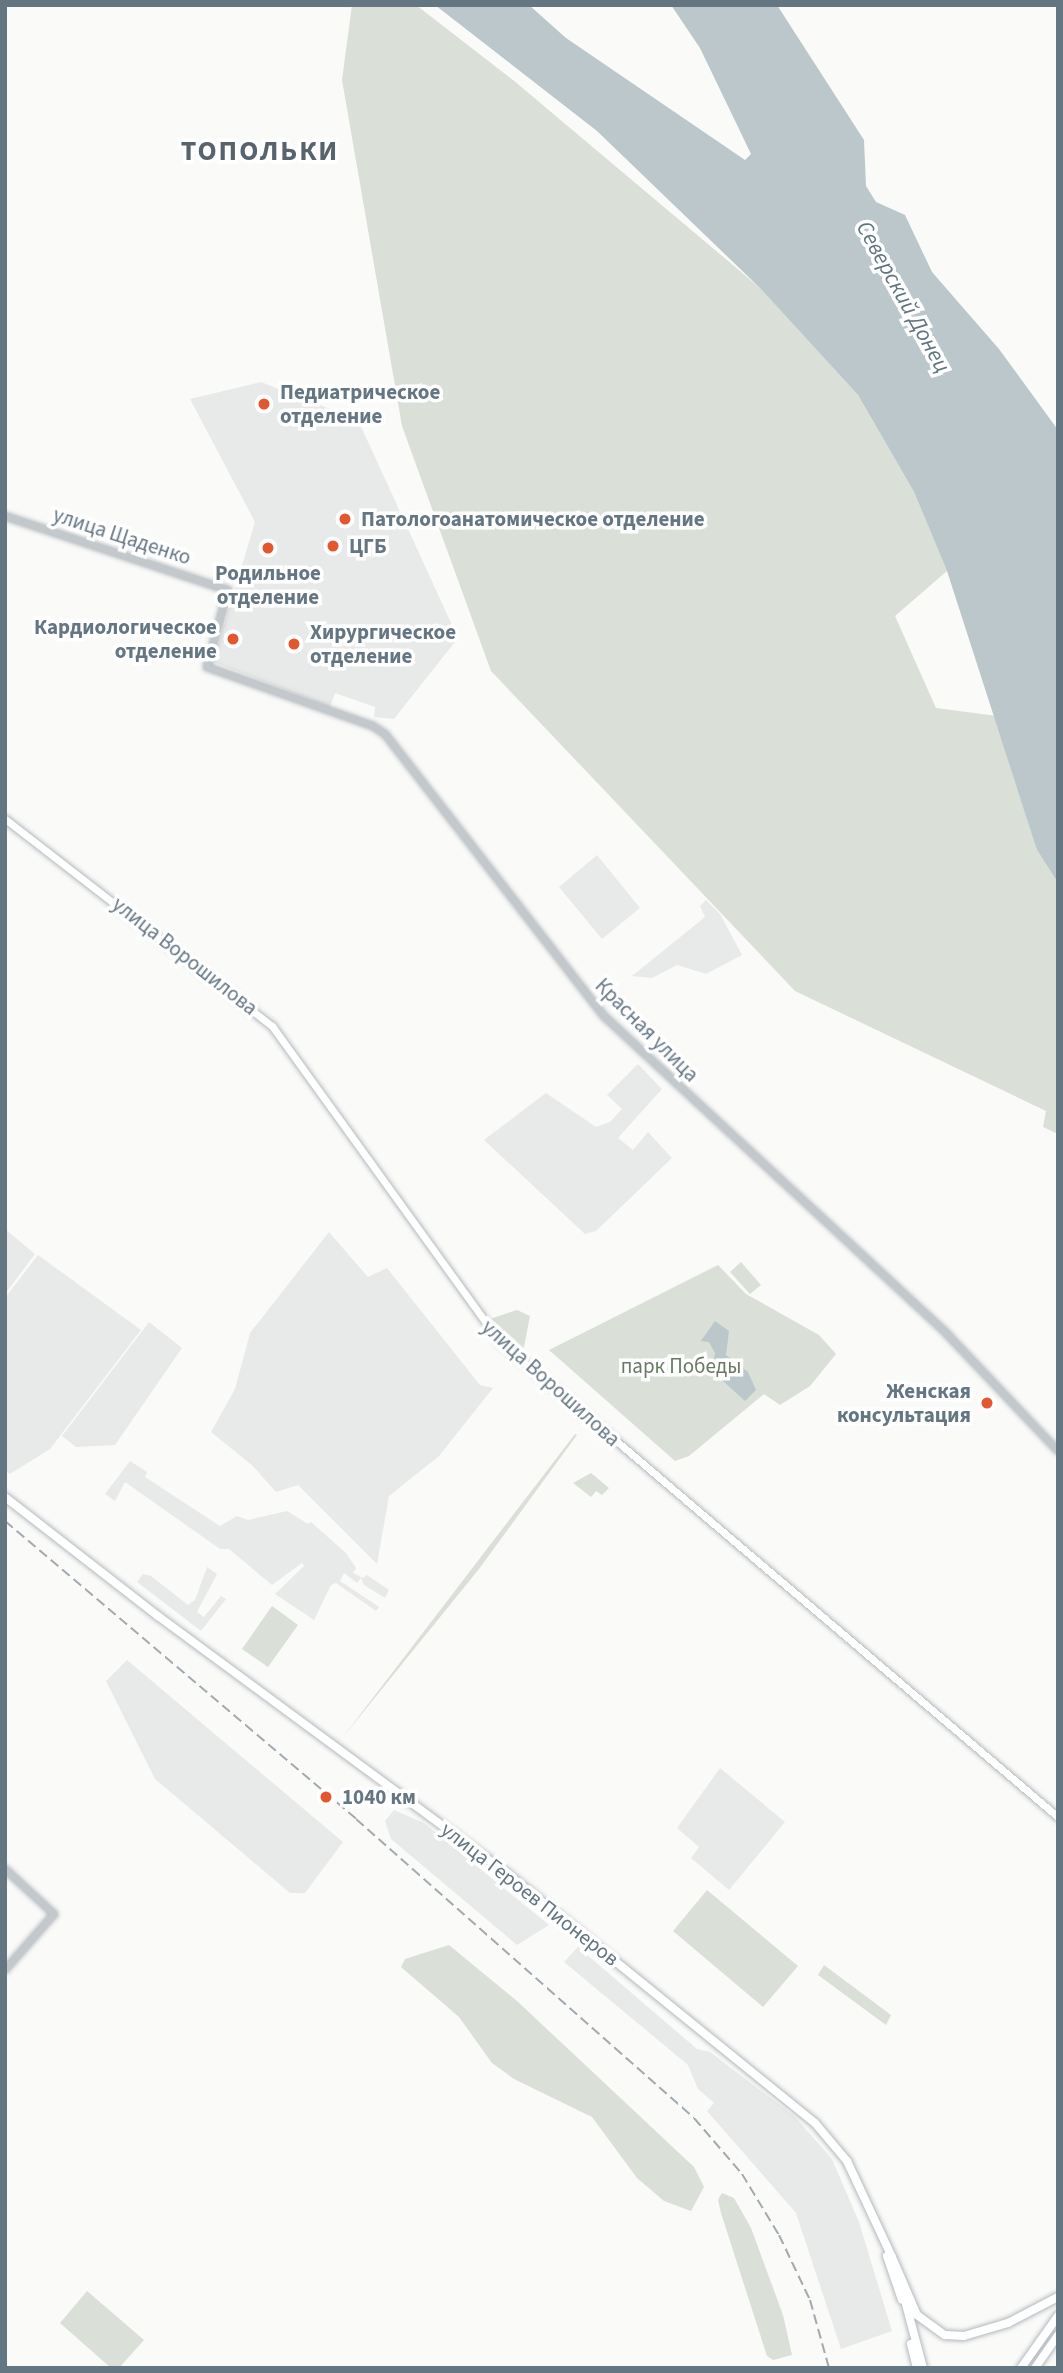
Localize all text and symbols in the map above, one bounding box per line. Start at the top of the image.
district label: ТОПОЛЬКИ [182,134,338,168]
water label: Северский Донец [850,216,956,378]
place label: Педиатрическое отделение [280,379,440,429]
marker: Педиатрическое отделение [254,394,274,414]
street label: улица Щаденко [50,502,194,570]
place label: Патологоанатомическое отделение [361,506,705,532]
marker: Патологоанатомическое отделение [335,509,355,529]
place label: ЦГБ [349,533,386,559]
marker: ЦГБ [323,536,343,556]
marker: Родильное отделение [258,538,278,558]
place label: Родильное отделение [215,560,321,610]
place label: Кардиологическое отделение [34,614,217,664]
place label: Хирургическое отделение [310,619,456,669]
marker: Кардиологическое отделение [223,629,243,649]
marker: Хирургическое отделение [284,634,304,654]
street label: улица Ворошилова [107,891,263,1021]
street label: Красная улица [590,973,704,1087]
street label: улица Ворошилова [477,1314,625,1452]
park label: парк Победы [621,1353,741,1379]
place label: Женская консультация [837,1378,971,1428]
marker: Женская консультация [977,1393,997,1413]
place label: 1040 км [342,1784,416,1810]
marker: 1040 км [316,1787,336,1807]
street label: улица Героев Пионеров [436,1817,624,1971]

